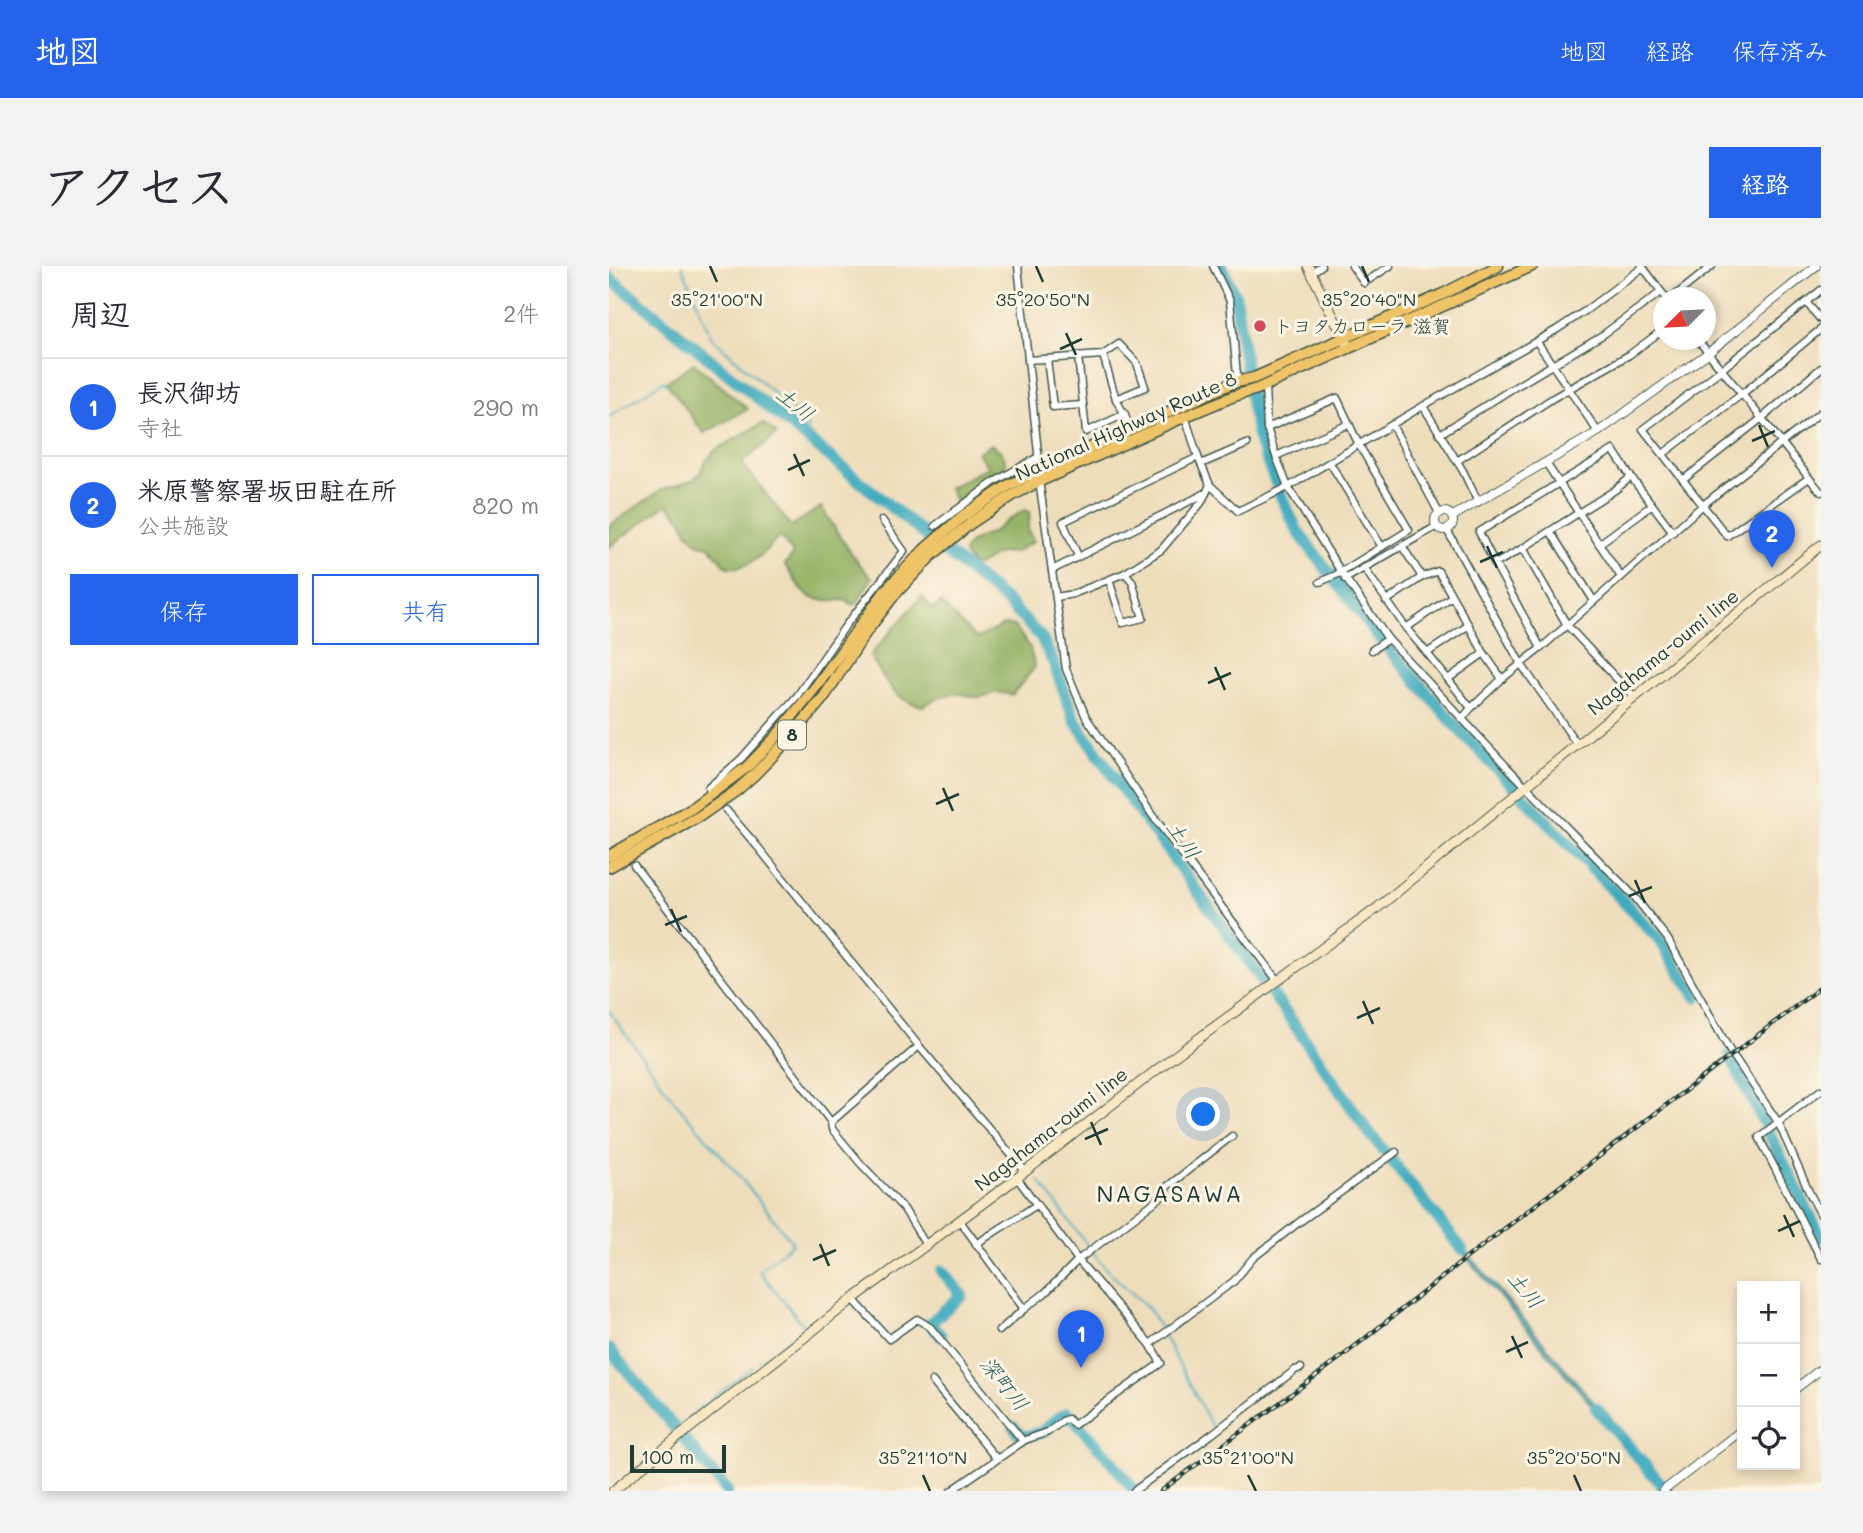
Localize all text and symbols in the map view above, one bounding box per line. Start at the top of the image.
text: 地図 [35,28,101,71]
text: 地図 [1560,35,1608,66]
text: 経路 [1646,35,1694,66]
text: 保存済み [1732,35,1828,66]
button: 経路 [1709,147,1821,218]
text: アクセス [42,153,235,216]
text: 35°21'00"N [671,287,763,311]
text: 35°20'50"N [996,287,1090,311]
text: 35°20'40"N [1322,287,1416,311]
north arrow [1653,287,1716,350]
text: 周辺 [70,293,130,333]
text: 2件 [503,298,539,328]
place label: トヨタカローラ 滋賀 [1274,313,1451,338]
marker: トヨタカローラ 滋賀 [1252,318,1268,334]
street label: National Highway Route 8 [1011,365,1240,486]
text: 長沢御坊 [137,375,241,409]
water label: 土川 [771,379,821,427]
text: 1 [88,392,98,422]
text: 290 m [473,392,539,422]
text: 寺社 [137,412,183,442]
text: 米原警察署坂田駐在所 [137,473,397,507]
text: 2 [87,490,99,520]
text: 820 m [472,490,539,520]
text: 公共施設 [137,510,229,540]
pin: 2 [1749,510,1795,568]
button: 保存 [70,574,298,645]
button: 共有 [312,574,539,645]
street label: Nagahama-oumi line [1582,583,1744,720]
road number: 8 [778,720,806,750]
water label: 土川 [1161,814,1207,864]
street label: Nagahama-oumi line [969,1061,1132,1196]
your location [1186,1097,1220,1131]
district label: NAGASAWA [1097,1178,1243,1208]
water label: 土川 [1502,1264,1550,1314]
map controls [1737,1281,1800,1470]
button: + [1737,1281,1800,1344]
pin: 1 [1058,1310,1104,1368]
button: − [1737,1344,1800,1407]
water label: 深町川 [975,1350,1035,1416]
button: locate [1737,1407,1800,1470]
scale bar [630,1442,726,1474]
text: 100 m [641,1444,694,1469]
text: 35°21'10"N [879,1445,967,1469]
text: 35°21'00"N [1202,1445,1294,1469]
text: 35°20'50"N [1527,1445,1621,1469]

